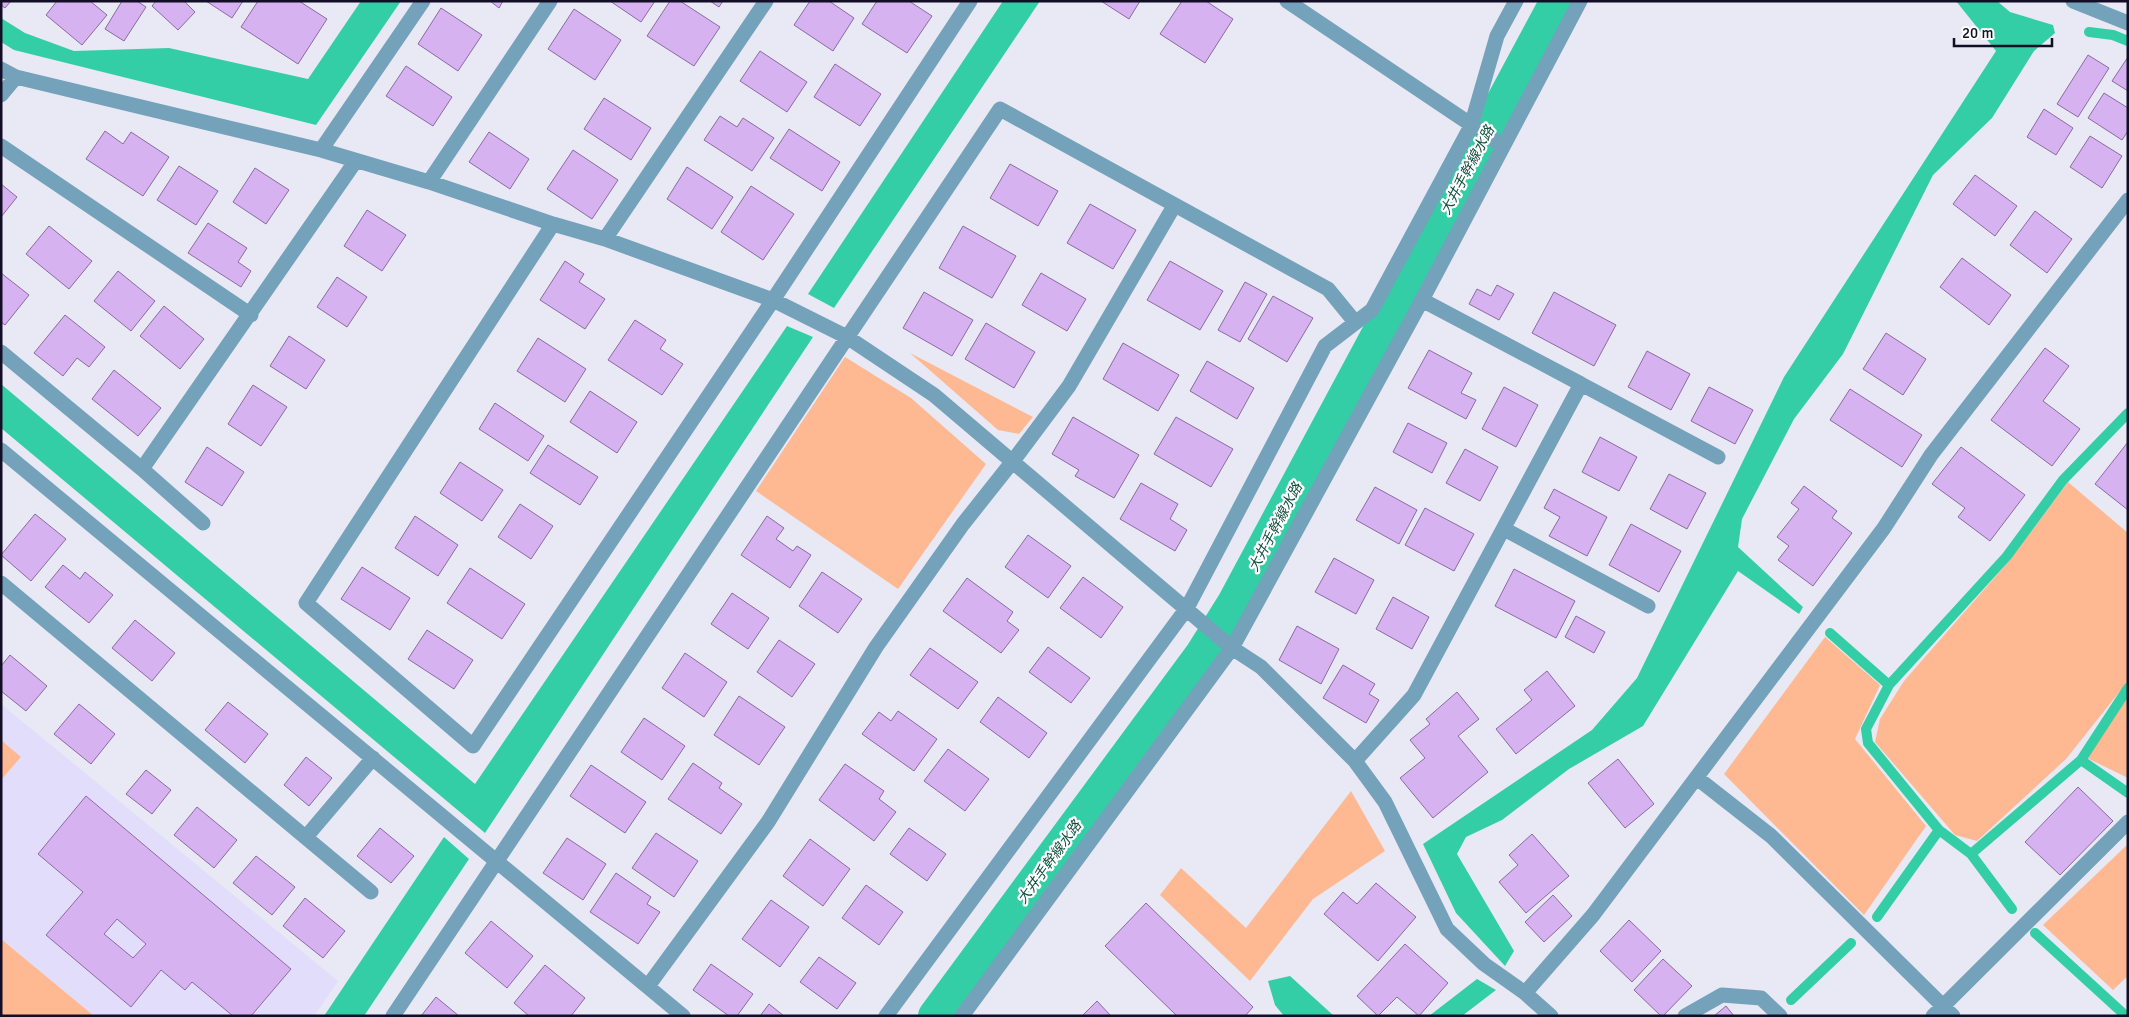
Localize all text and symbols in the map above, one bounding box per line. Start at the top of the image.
scale bar [1954,15,2052,47]
text: 20 m [1962,24,1993,42]
water label: 大井手幹線水路 [1437,122,1498,217]
water label: 大井手幹線水路 [1245,479,1306,574]
water label: 大井手幹線水路 [1014,817,1086,907]

